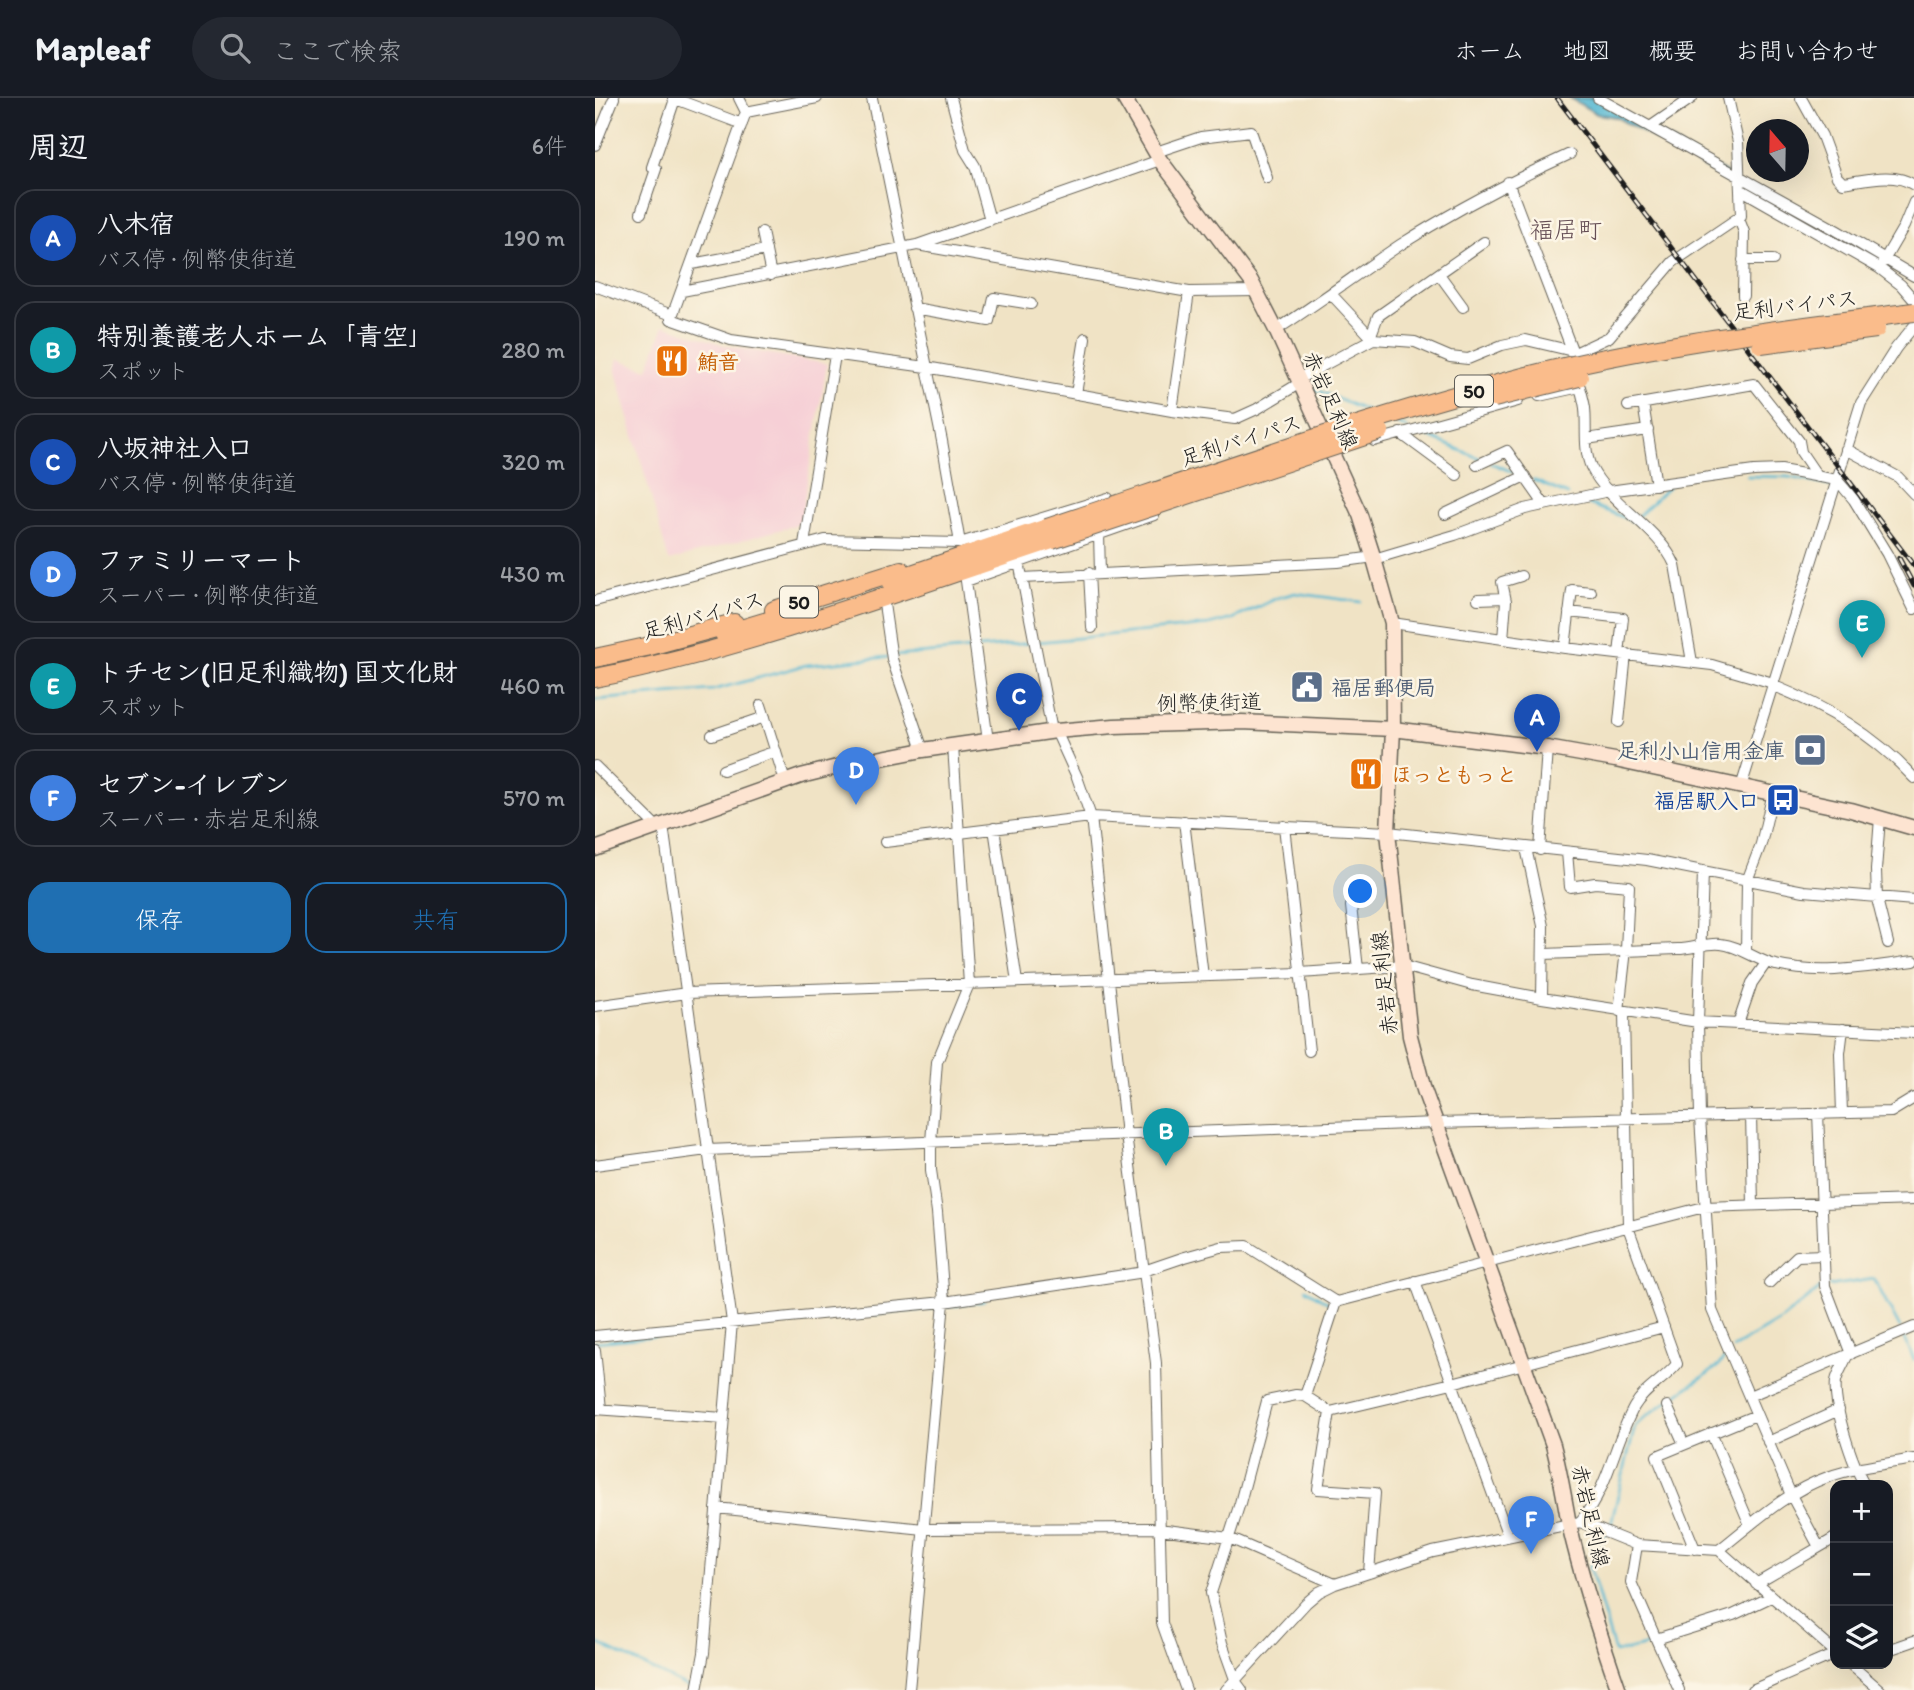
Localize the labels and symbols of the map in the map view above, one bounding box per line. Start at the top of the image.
north arrow [1746,119,1809,182]
district label: 福居町 [1530,215,1602,244]
street label: 足利バイパス [1731,285,1859,325]
restaurant icon: 鮪音 [653,342,691,380]
street label: 赤岩足利線 [1298,347,1364,453]
place label: 鮪音 [697,349,739,374]
road number: 50 [1455,376,1493,406]
street label: 足利バイパス [1177,409,1305,471]
street label: 足利バイパス [639,586,767,644]
road number: 50 [780,587,818,618]
pin: E [1839,600,1885,658]
public building icon: 福居郵便局 [1288,668,1326,706]
pin: C [996,673,1042,731]
place label: 福居郵便局 [1331,675,1436,700]
street label: 例幣使街道 [1156,689,1262,715]
pin: A [1514,694,1560,752]
bank icon: 足利小山信用金庫 [1791,731,1829,769]
place label: 足利小山信用金庫 [1617,738,1785,763]
pin: D [833,747,879,805]
restaurant icon: ほっともっと [1347,755,1385,793]
place label: ほっともっと [1391,762,1517,787]
bus stop icon: 福居駅入口 [1764,781,1802,819]
place label: 福居駅入口 [1654,788,1759,813]
your location [1343,874,1377,908]
street label: 赤岩足利線 [1366,929,1402,1037]
pin: B [1143,1108,1189,1166]
street label: 赤岩足利線 [1567,1462,1615,1570]
pin: F [1508,1496,1554,1554]

